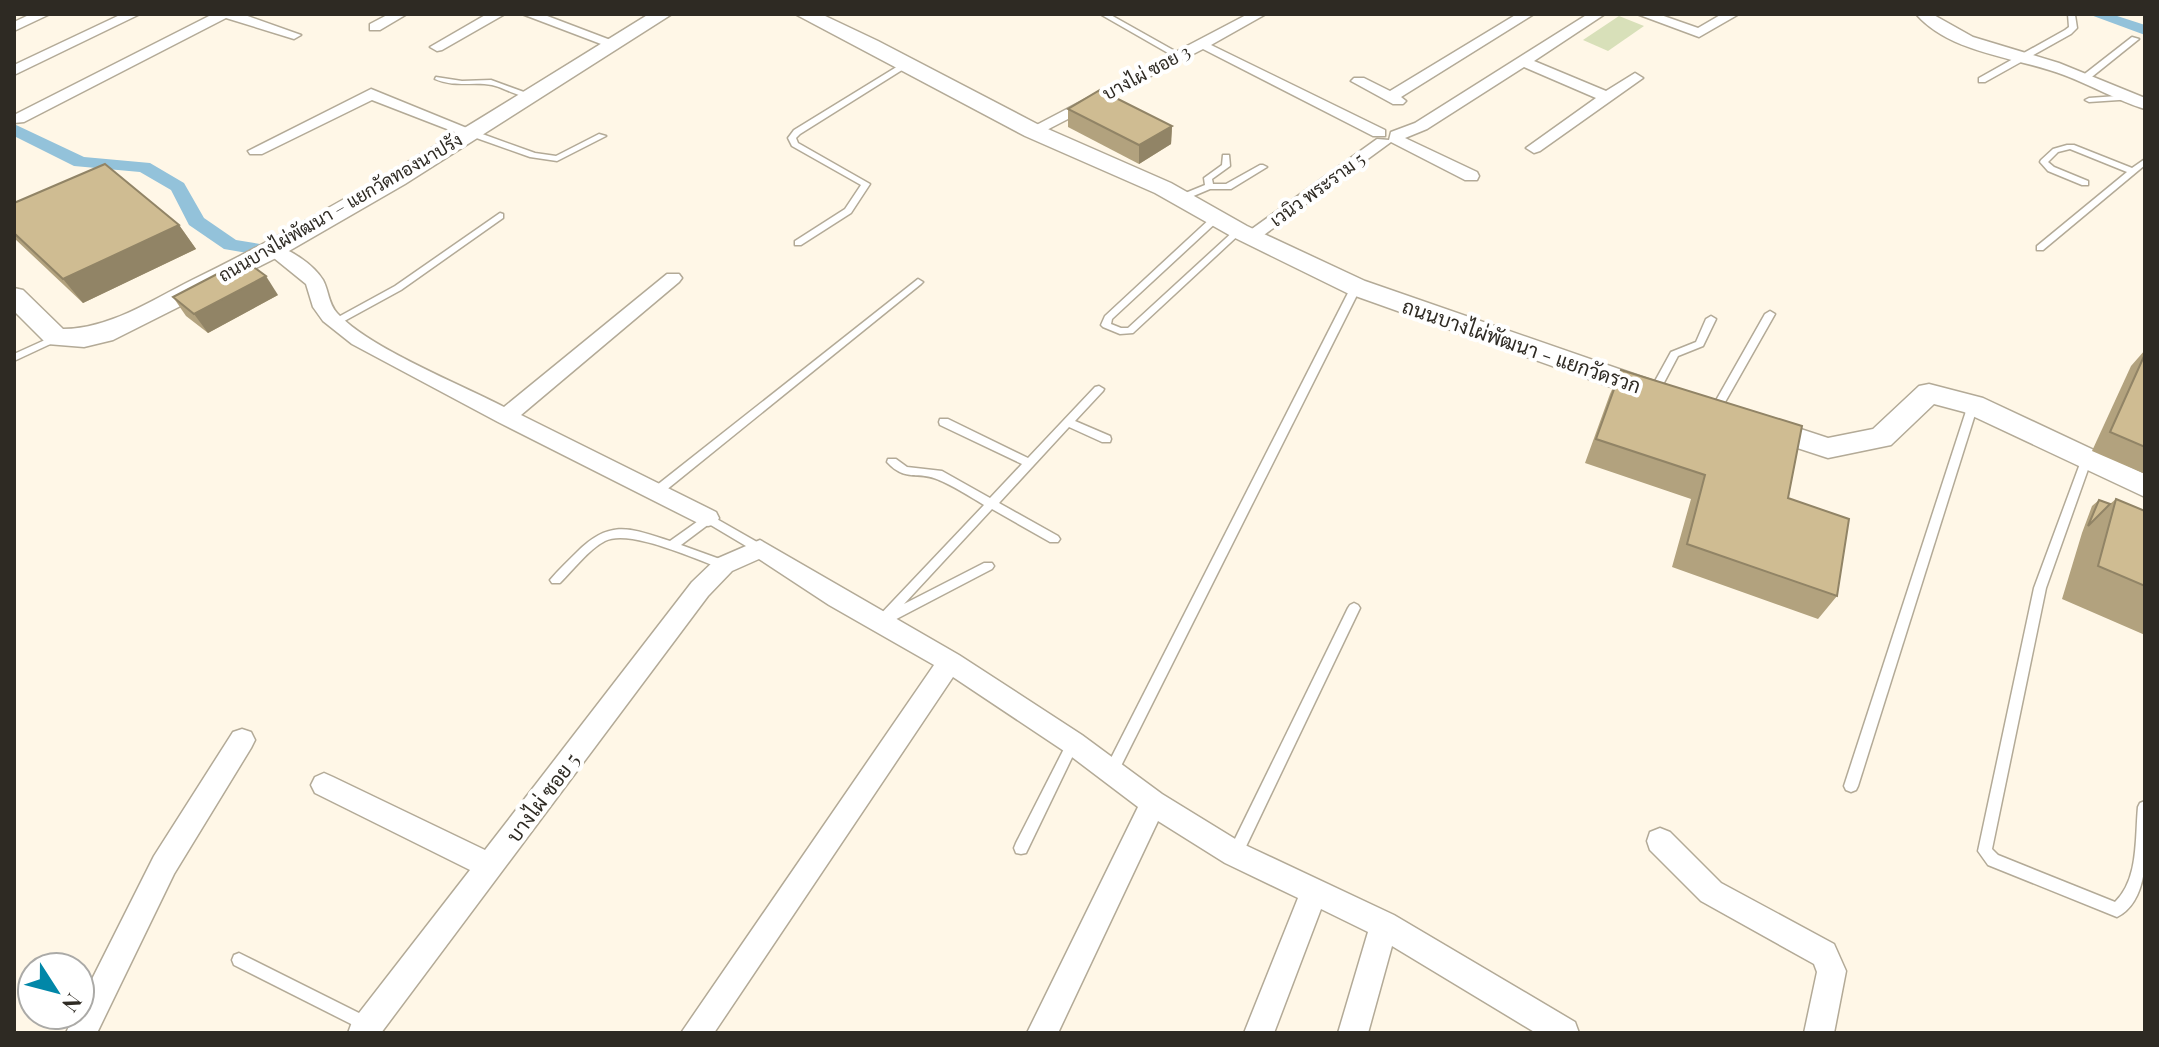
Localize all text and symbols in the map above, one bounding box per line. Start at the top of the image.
street label: บางไผ่ ซอย 3 [1098,39,1194,105]
street label: ถนนบางไผ่พัฒนา – แยกวัดทองนาปรัง [214,127,466,287]
street label: เวนิว พระราม 5 [1265,146,1369,232]
street label: ถนนบางไผ่พัฒนา - แยกวัดรวก [1399,291,1645,399]
street label: บางไผ่ ซอย 5 [499,747,585,847]
north arrow [16,951,96,1031]
text: N [56,988,90,1019]

